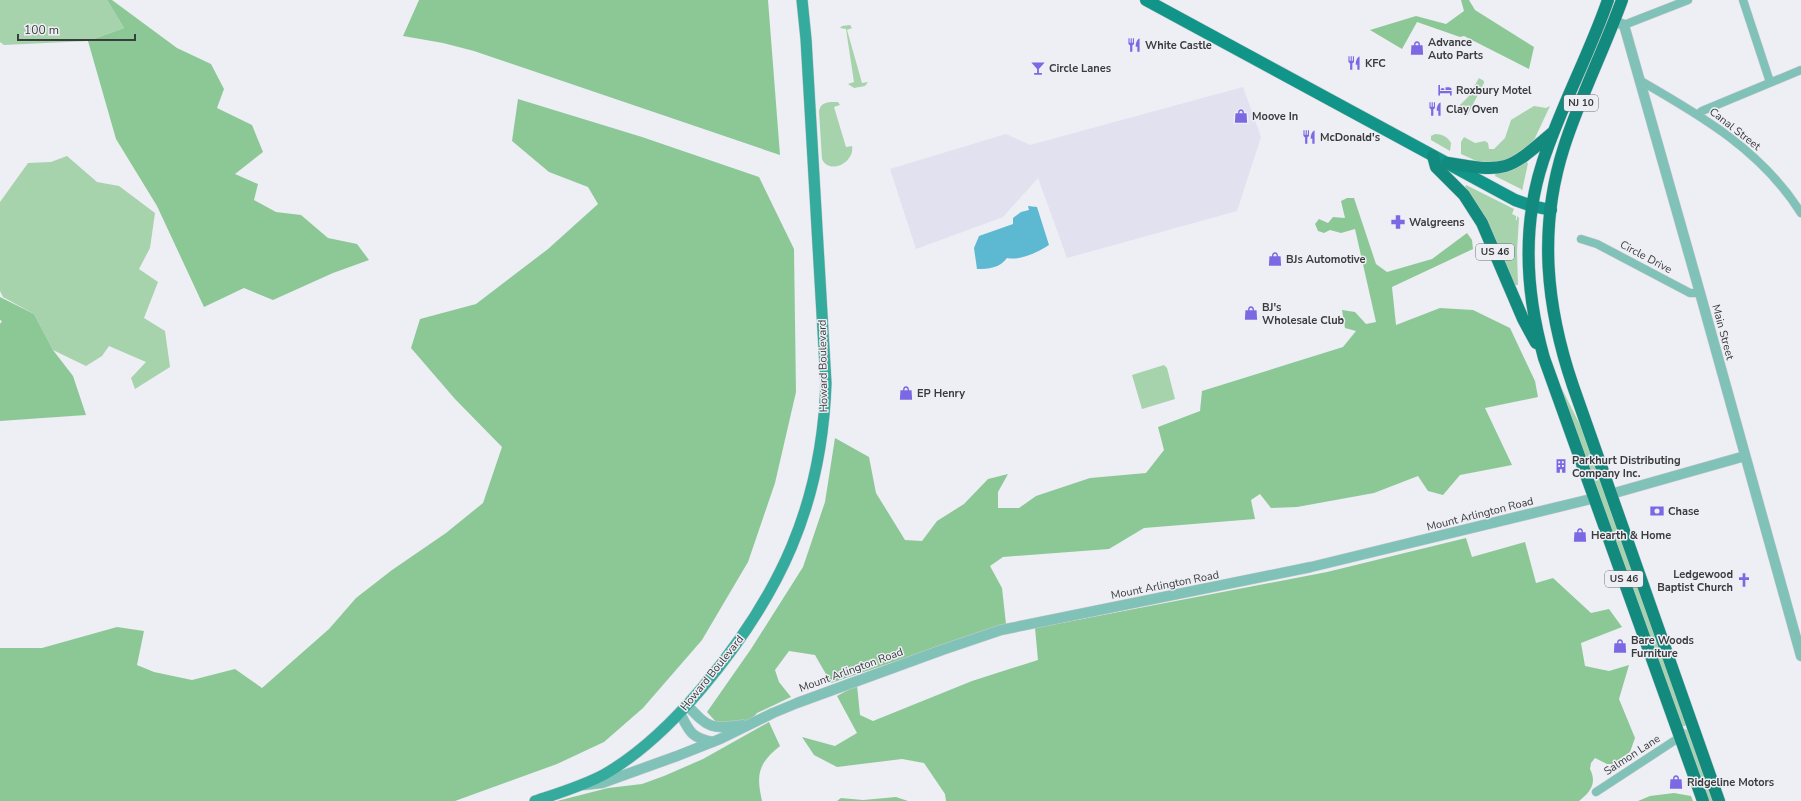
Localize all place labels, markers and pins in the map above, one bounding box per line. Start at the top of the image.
place label: Advance Auto Parts [1428,35,1483,63]
restaurant icon: White Castle [1126,37,1142,53]
place label: White Castle [1145,38,1212,53]
shop icon: Advance Auto Parts [1409,40,1425,56]
restaurant icon: KFC [1346,55,1362,71]
place label: KFC [1365,56,1386,71]
bar icon: Circle Lanes [1030,60,1046,76]
place label: Circle Lanes [1049,61,1111,76]
hotel icon: Roxbury Motel [1437,82,1453,98]
place label: Roxbury Motel [1456,83,1532,98]
restaurant icon: Clay Oven [1427,101,1443,117]
place label: Clay Oven [1446,102,1498,117]
shop icon: Moove In [1233,108,1249,124]
place label: Moove In [1252,109,1298,124]
restaurant icon: McDonald's [1301,129,1317,145]
place label: McDonald's [1320,130,1380,145]
pharmacy icon: Walgreens [1390,214,1406,230]
place label: Walgreens [1409,215,1465,230]
shop icon: BJs Automotive [1267,251,1283,267]
place label: BJs Automotive [1286,252,1365,267]
place label: BJ's Wholesale Club [1262,300,1345,328]
shop icon: BJ's Wholesale Club [1243,305,1259,321]
shop icon: EP Henry [898,385,914,401]
place label: EP Henry [917,386,965,401]
place label: Parkhurt Distributing Company Inc. [1572,453,1681,481]
building icon: Parkhurt Distributing Company Inc. [1553,458,1569,474]
bank icon: Chase [1649,503,1665,519]
place label: Chase [1668,504,1699,519]
shop icon: Hearth & Home [1572,527,1588,543]
place label: Hearth & Home [1591,528,1671,543]
place label: Ledgewood Baptist Church [1657,567,1733,595]
church icon: Ledgewood Baptist Church [1736,572,1752,588]
place label: Bare Woods Furniture [1631,633,1694,661]
shop icon: Bare Woods Furniture [1612,638,1628,654]
shop icon: Ridgeline Motors [1668,774,1684,790]
place label: Ridgeline Motors [1687,775,1774,790]

